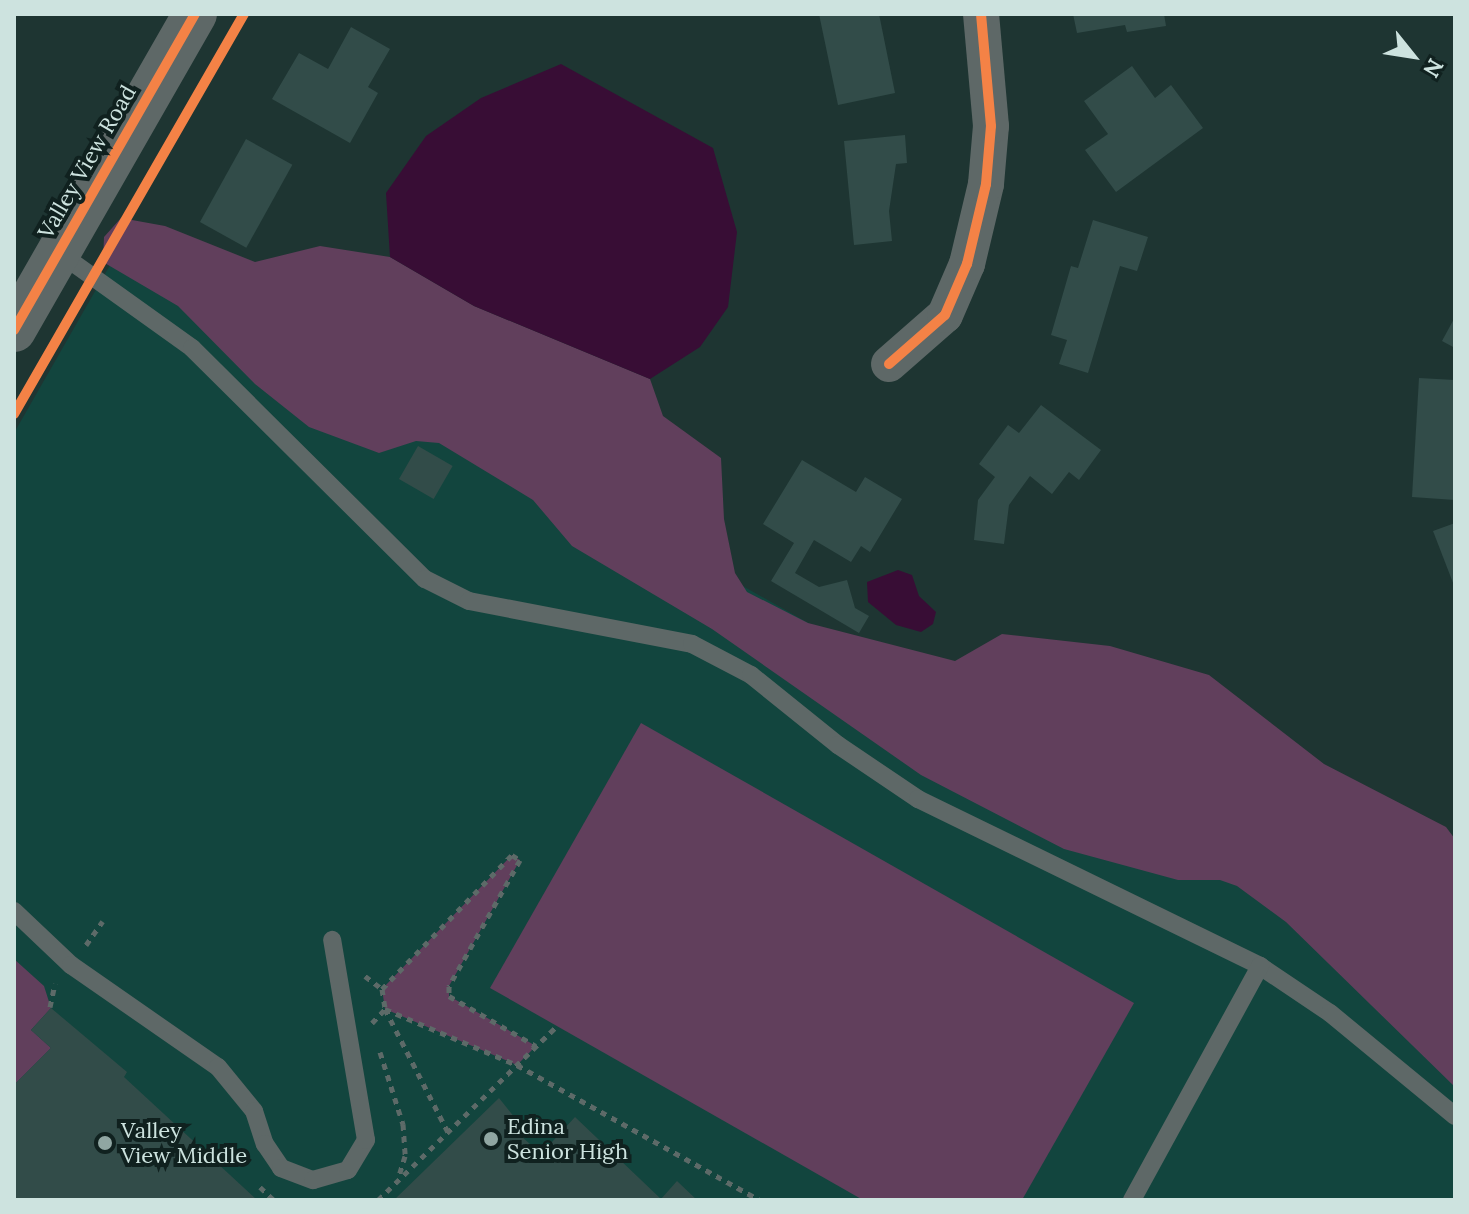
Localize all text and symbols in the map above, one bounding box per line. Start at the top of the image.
north arrow [1373,16,1453,96]
text: N [1417,54,1450,82]
street label: Valley View Road [32,81,142,243]
place label: Edina Senior High [507,1113,628,1164]
place label: Valley View Middle [121,1117,247,1168]
marker: Edina Senior High [482,1130,500,1148]
marker: Valley View Middle [96,1134,114,1152]

